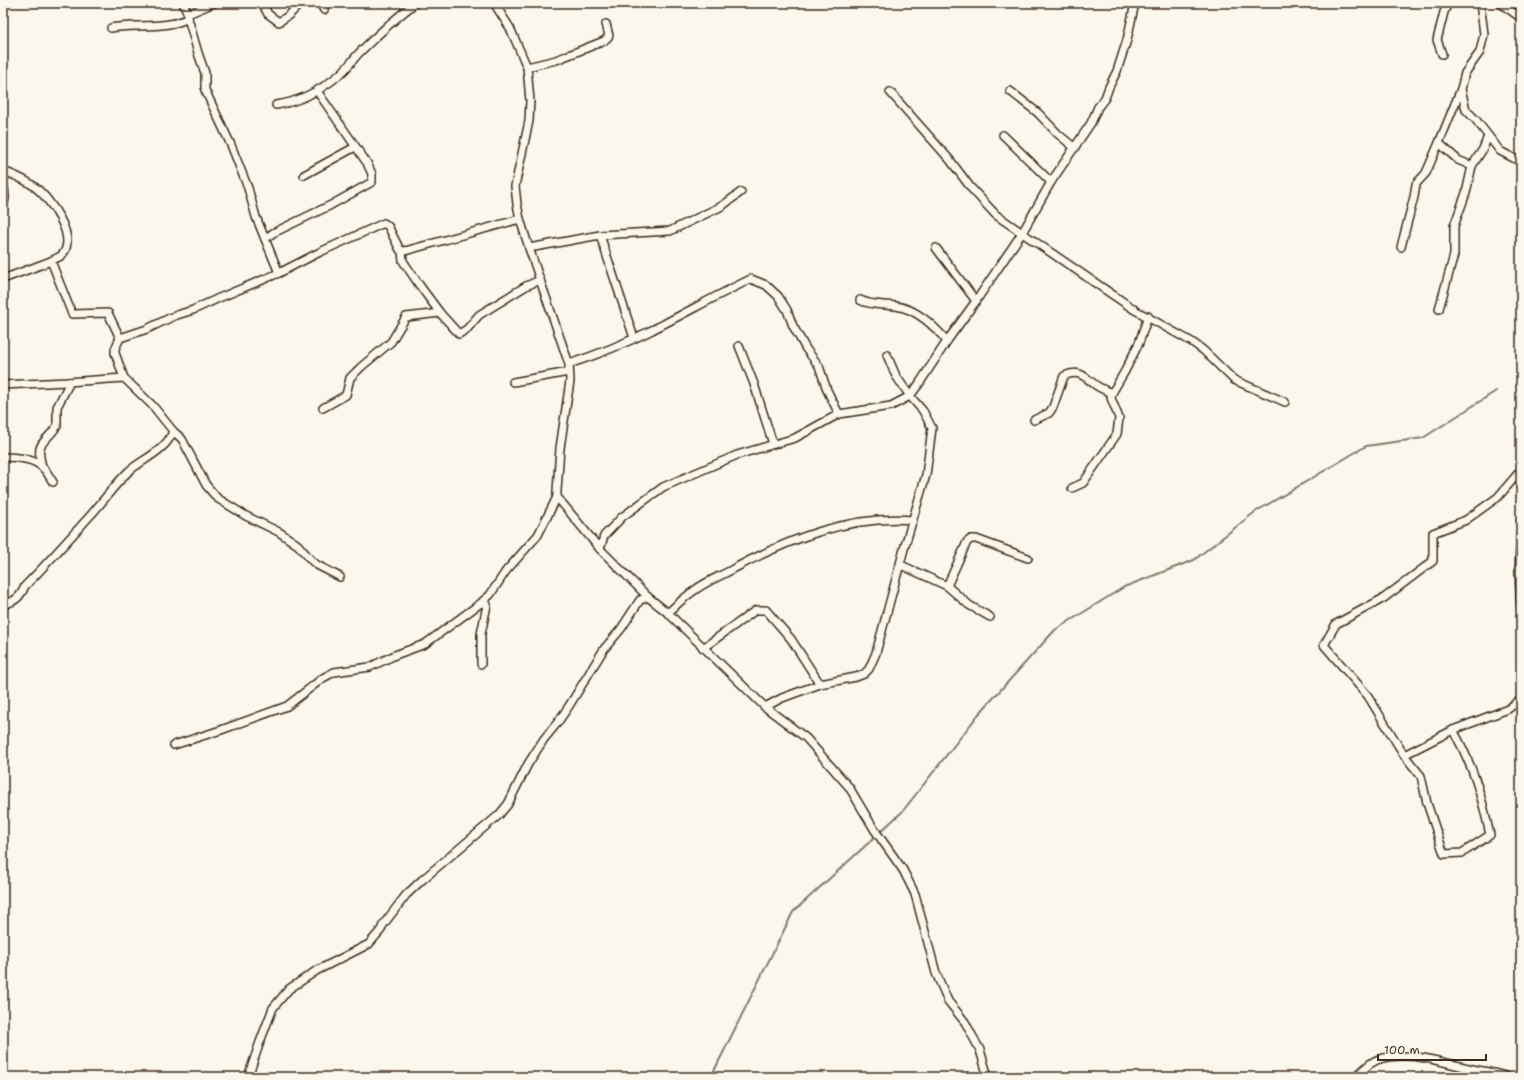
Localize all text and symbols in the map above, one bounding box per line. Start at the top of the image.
scale bar [1378,1036,1486,1062]
text: 100 m [1384,1042,1420,1058]

